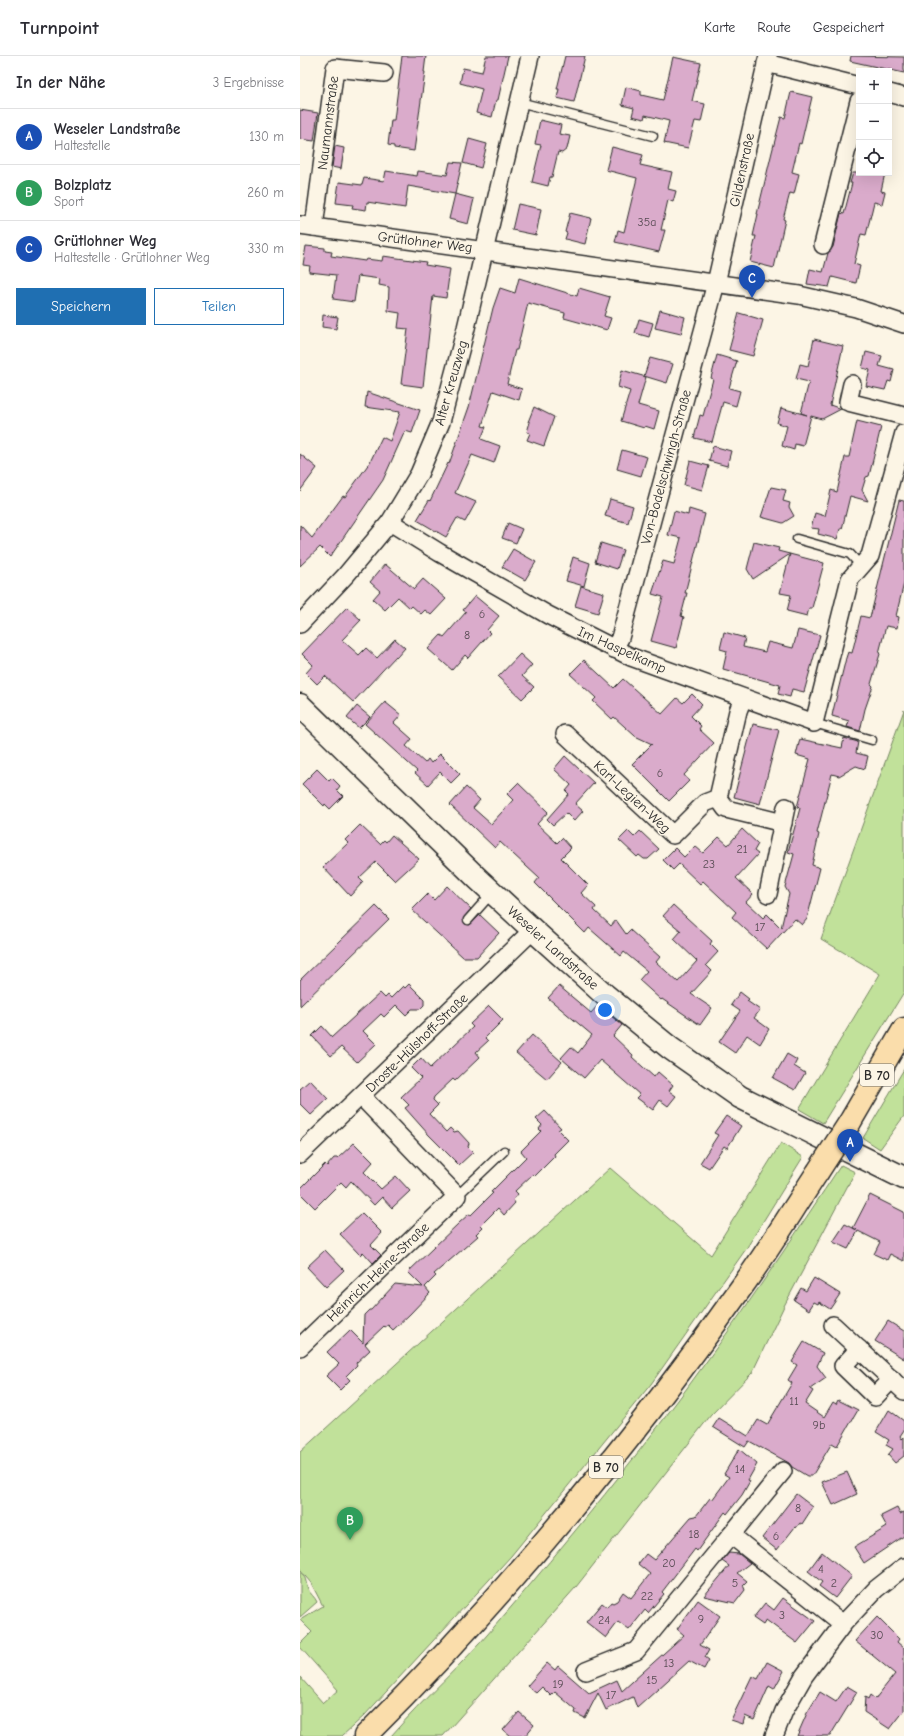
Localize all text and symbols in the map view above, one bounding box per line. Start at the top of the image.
text: Turnpoint [20,17,99,39]
text: Karte [704,19,735,36]
text: Route [757,19,791,36]
text: Gespeichert [813,19,884,36]
map controls [856,68,892,176]
button: + [856,68,892,104]
text: In der Nähe [16,73,105,92]
text: 3 Ergebnisse [213,75,284,90]
street label: Naumannstraße [314,75,342,171]
button: − [856,104,892,140]
text: Weseler Landstraße [54,120,180,138]
text: A [25,129,33,144]
text: 130 m [249,129,284,144]
street label: Gildenstraße [726,131,758,209]
text: Haltestelle [54,138,110,153]
button: locate [856,140,892,176]
text: Bolzplatz [54,176,111,194]
text: B [25,185,33,200]
text: 260 m [247,185,284,200]
text: Sport [54,194,84,209]
house number: 35a [638,215,656,229]
street label: Grütlohner Weg [377,228,473,256]
text: Grütlohner Weg [54,232,157,250]
text: C [25,241,33,256]
text: 330 m [248,241,284,256]
text: Haltestelle · Grütlohner Weg [54,250,210,265]
pin: C [739,265,765,298]
button: Speichern [16,288,146,325]
button: Teilen [154,288,284,325]
street label: Alter Kreuzweg [431,338,471,428]
street label: Von-Bodelschwingh-Straße [637,388,695,546]
house number: 6 [479,607,485,621]
street label: Im Haspelkamp [575,623,669,677]
house number: 8 [464,628,470,642]
street label: Karl-Legien-Weg [590,757,674,837]
house number: 6 [657,766,663,780]
house number: 21 [736,842,748,856]
house number: 23 [703,857,715,871]
street label: Weseler Landstraße [504,902,602,994]
house number: 17 [755,920,766,934]
street label: Droste-Hülshoff-Straße [362,990,472,1096]
your location [595,1000,615,1020]
road number: B 70 [860,1064,894,1086]
pin: A [837,1129,863,1162]
street label: Heinrich-Heine-Straße [323,1219,433,1325]
house number: 11 [789,1394,799,1408]
house number: 9b [813,1418,825,1432]
road number: B 70 [589,1456,623,1478]
house number: 14 [735,1462,745,1476]
house number: 8 [795,1501,801,1515]
pin: B [337,1507,363,1540]
house number: 18 [689,1527,699,1541]
house number: 6 [773,1529,779,1543]
house number: 20 [662,1556,676,1570]
house number: 4 [818,1562,824,1576]
house number: 5 [732,1576,738,1590]
house number: 2 [831,1576,837,1590]
house number: 22 [641,1589,653,1603]
house number: 3 [779,1608,785,1622]
house number: 9 [698,1612,704,1626]
house number: 24 [598,1613,610,1627]
house number: 30 [870,1628,884,1642]
house number: 13 [664,1656,674,1670]
house number: 15 [646,1673,658,1687]
house number: 19 [552,1677,564,1691]
house number: 17 [606,1688,617,1702]

